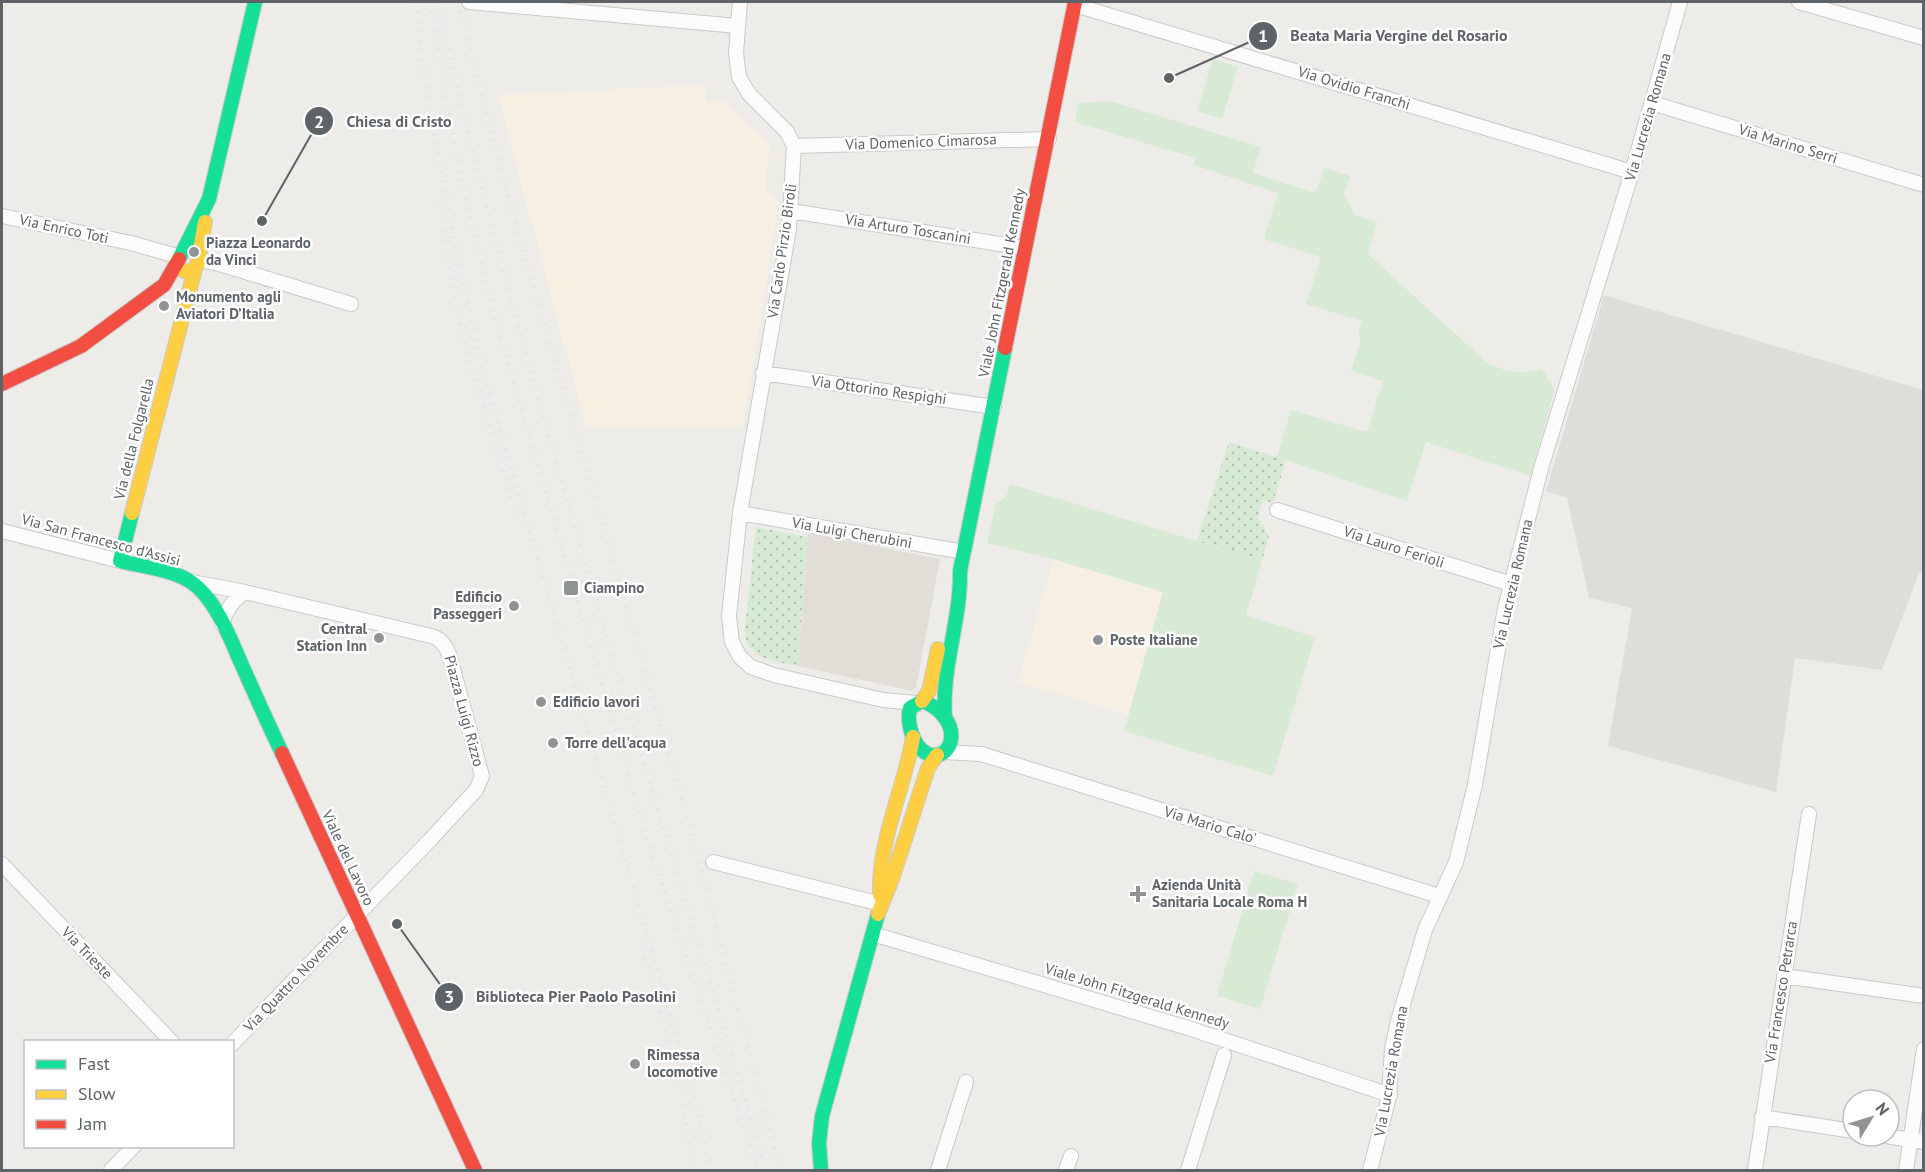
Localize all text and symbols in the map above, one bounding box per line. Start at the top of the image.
callout: Beata Maria Vergine del Rosario [1248,19,1520,53]
text: 1 [1258,24,1268,47]
text: Beata Maria Vergine del Rosario [1290,25,1508,45]
street label: Via Lucrezia Romana [1620,51,1675,184]
street label: Via Ovidio Franchi [1295,61,1413,114]
callout: Chiesa di Cristo [304,104,463,138]
text: 2 [314,110,324,133]
text: Chiesa di Cristo [346,111,452,131]
street label: Via Marino Serri [1735,119,1840,168]
street label: Via Domenico Cimarosa [844,129,997,154]
street label: Via Carlo Pirzio Biroli [763,182,800,321]
street label: Viale John Fitzgerald Kennedy [974,187,1029,380]
street label: Via Arturo Toscanini [843,209,972,248]
street label: Via Enrico Toti [17,210,111,247]
place label: Piazza Leonardo da Vinci [206,233,311,269]
marker: Piazza Leonardo da Vinci [187,245,201,259]
place label: Monumento agli Aviatori D’Italia [176,287,281,323]
marker: Monumento agli Aviatori D’Italia [157,299,171,313]
street label: Via Ottorino Respighi [809,370,948,408]
street label: Via della Folgarella [109,376,158,503]
street label: Via San Francesco d'Assisi [18,509,183,570]
street label: Via Luigi Cherubini [790,512,914,552]
street label: Via Lucrezia Romana [1488,517,1537,652]
street label: Via Lauro Ferioli [1340,521,1447,572]
place label: Ciampino [584,578,644,597]
marker: Ciampino [562,579,580,597]
place label: Edificio Passeggeri [433,587,502,623]
marker: Edificio Passeggeri [507,599,521,613]
place label: Central Station Inn [296,619,368,655]
place label: Poste Italiane [1110,630,1198,649]
marker: Central Station Inn [372,631,386,645]
marker: Poste Italiane [1091,633,1105,647]
street label: Piazza Luigi Rizzo [440,653,488,769]
place label: Edificio lavori [553,692,640,711]
marker: Edificio lavori [534,695,548,709]
place label: Torre dell'acqua [565,733,666,752]
marker: Torre dell'acqua [546,736,560,750]
street label: Via Mario Calo' [1161,801,1258,848]
street label: Viale del Lavoro [318,806,379,909]
place label: Azienda Unità Sanitaria Locale Roma H [1152,875,1307,911]
marker: Azienda Unità Sanitaria Locale Roma H [1129,885,1147,903]
street label: Via Francesco Petrarca [1760,919,1801,1065]
street label: Via Quattro Novembre [239,920,352,1036]
street label: Via Trieste [57,922,117,983]
street label: Viale John Fitzgerald Kennedy [1042,958,1232,1033]
callout: Biblioteca Pier Paolo Pasolini [434,980,688,1014]
text: 3 [444,985,454,1008]
text: Biblioteca Pier Paolo Pasolini [476,986,676,1006]
street label: Via Lucrezia Romana [1369,1004,1411,1139]
legend [24,1040,234,1148]
place label: Rimessa locomotive [647,1045,718,1081]
text: Fast [78,1052,110,1075]
marker: Rimessa locomotive [628,1057,642,1071]
text: Slow [78,1082,116,1105]
north arrow [1841,1088,1901,1148]
text: N [1872,1098,1894,1119]
text: Jam [77,1112,107,1135]

